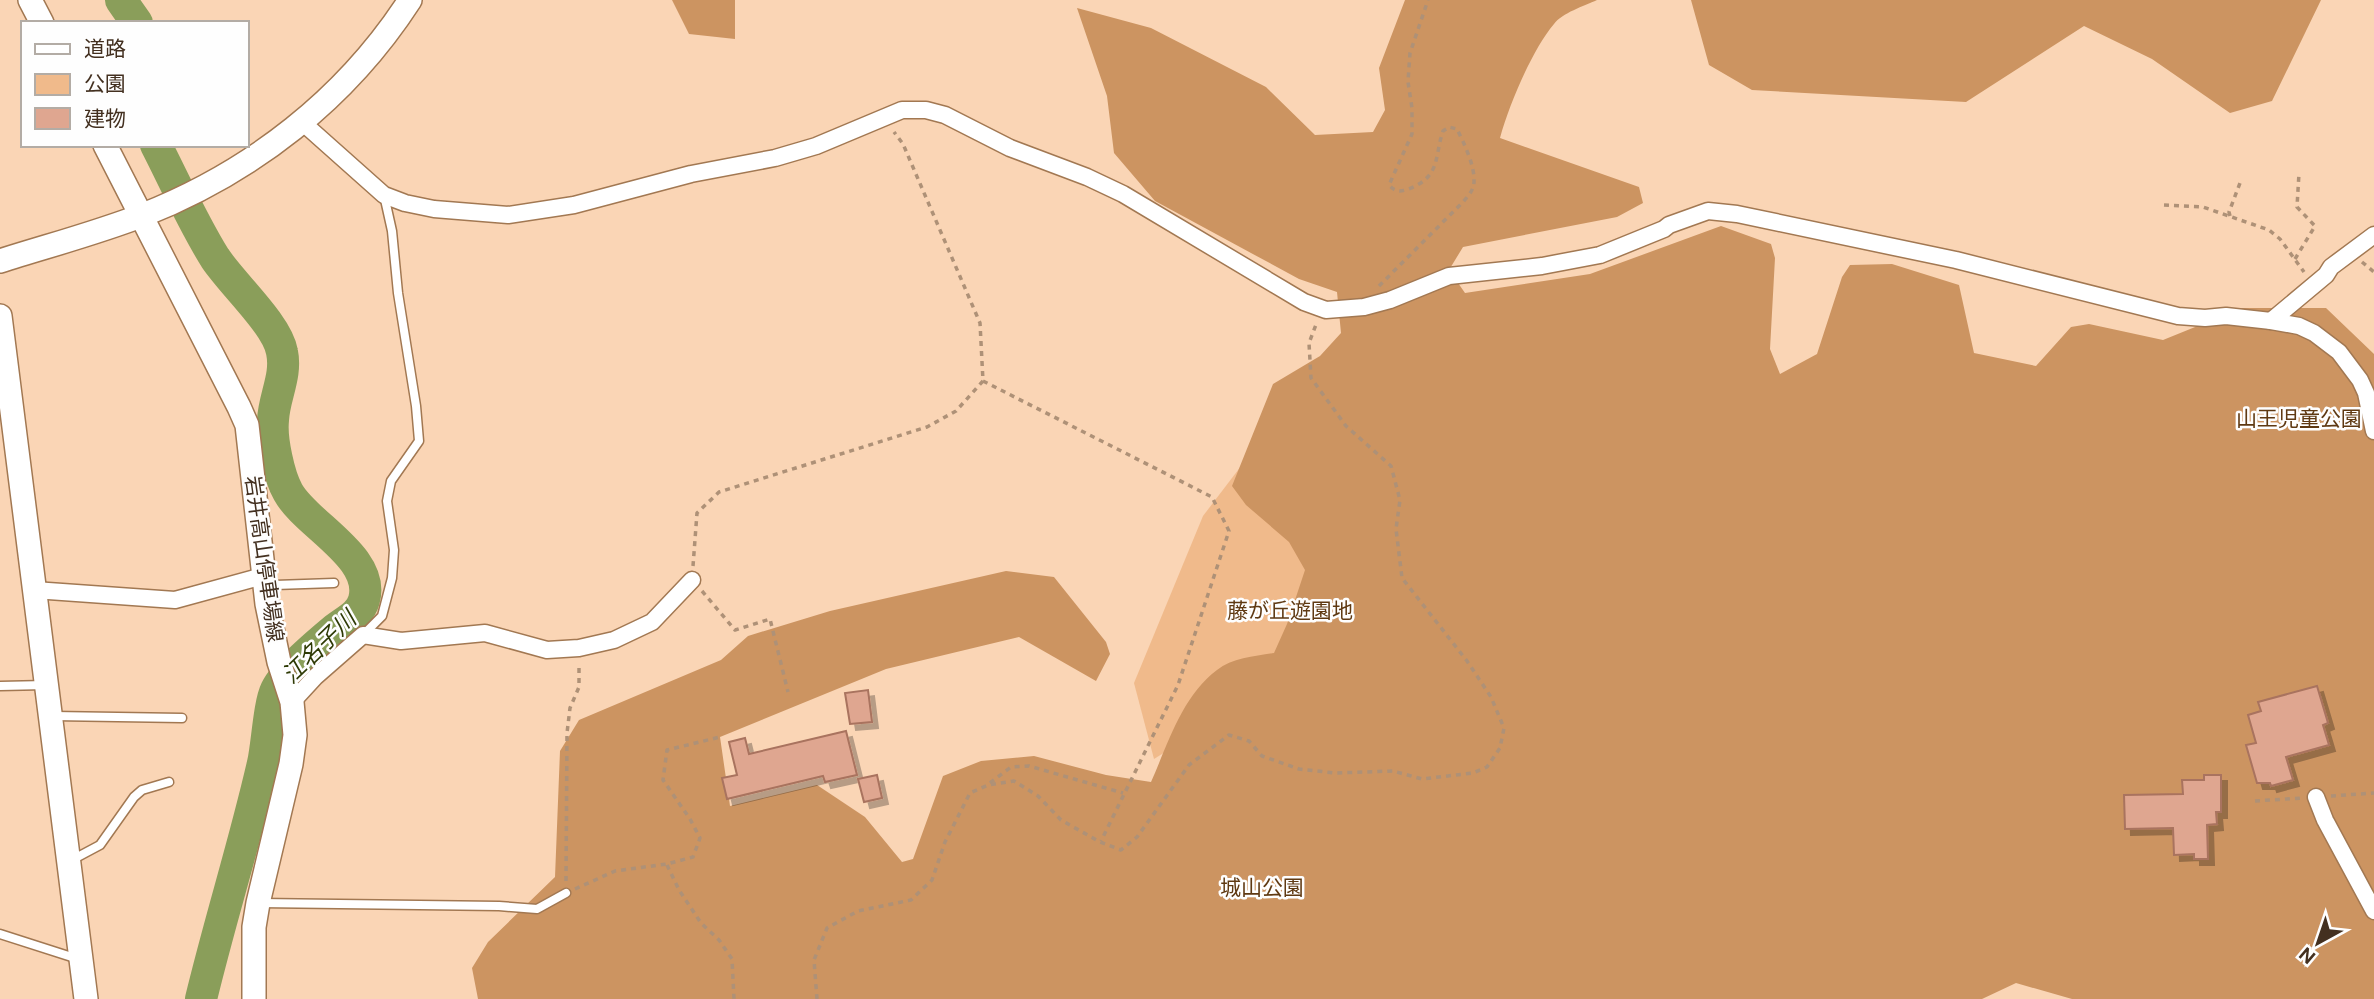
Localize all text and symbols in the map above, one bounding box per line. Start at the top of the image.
legend [21,21,248,147]
text: 道路 [84,35,126,63]
text: 公園 [84,70,126,98]
text: 建物 [84,105,126,133]
park label: 山王児童公園 [2236,405,2362,433]
street label: 岩井高山停車場線 [238,474,290,644]
park label: 藤が丘遊園地 [1227,597,1353,625]
water label: 江名子川 [275,602,365,690]
park label: 城山公園 [1220,874,1304,902]
north arrow [2283,908,2353,978]
text: N [2294,942,2321,970]

